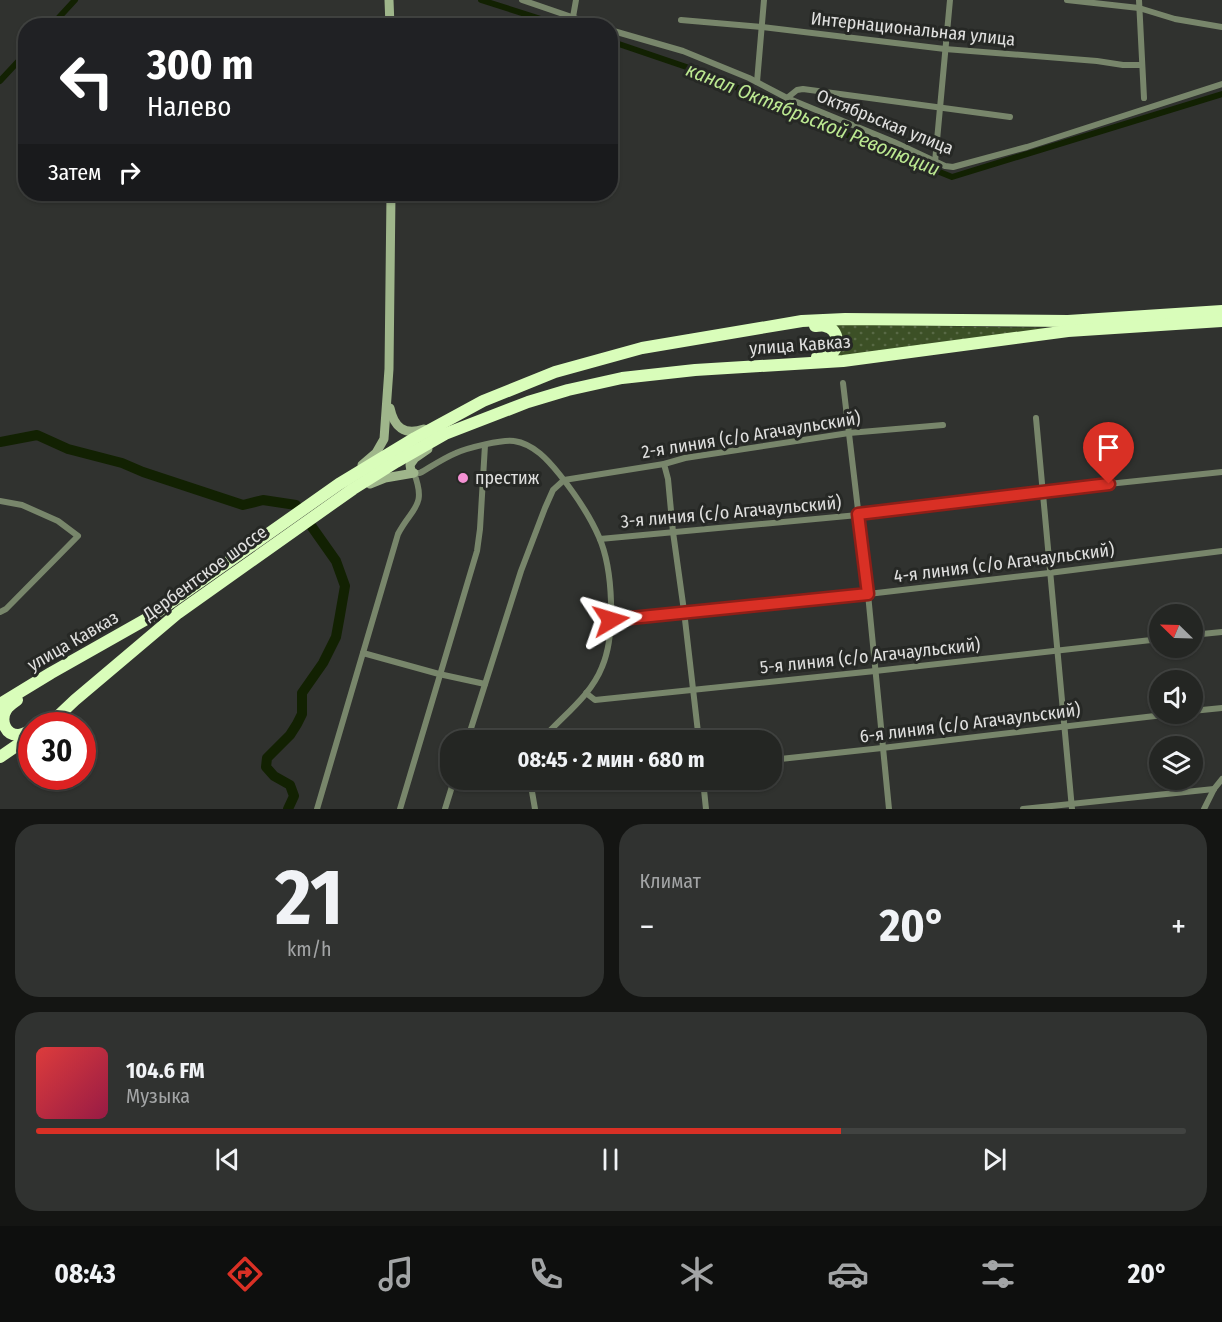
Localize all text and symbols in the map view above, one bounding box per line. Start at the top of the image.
street label: Интернациональная улица [810,7,1017,51]
text: 300 m [147,40,254,90]
icon: left [48,42,126,120]
water label: канал Октябрьской Революции [683,57,943,181]
street label: Октябрьская улица [813,84,957,160]
text: Налево [147,91,231,123]
icon: right [113,156,146,189]
text: Затем [48,159,101,186]
street label: улица Кавказ [749,330,851,360]
street label: 2-я линия (с/о Агачаульский) [640,407,862,463]
pin [1083,422,1134,484]
icon: arrive [1092,431,1125,464]
place label: престиж [475,467,540,489]
marker: престиж [456,471,470,485]
street label: 3-я линия (с/о Агачаульский) [620,491,842,533]
street label: Дербентское шоссе [138,521,271,626]
street label: 4-я линия (с/о Агачаульский) [892,539,1116,587]
position arrow [579,588,643,652]
north arrow [1149,604,1203,658]
map controls [1149,604,1203,790]
street label: улица Кавказ [23,606,123,676]
street label: 5-я линия (с/о Агачаульский) [759,633,981,679]
button: sound [1149,670,1203,724]
street label: 6-я линия (с/о Агачаульский) [858,699,1082,747]
speed limit sign: 30 [18,712,96,790]
button: layers [1149,736,1203,790]
text: 08:45 · 2 мин · 680 m [517,746,705,773]
text: 21 [275,851,343,945]
text: Климат [640,869,701,893]
text: 20° [879,899,946,953]
text: − [640,907,654,947]
text: + [1171,907,1186,947]
text: km/h [287,937,332,961]
text: 104.6 FM [126,1057,205,1084]
text: Музыка [126,1084,190,1108]
icon: previous [211,1143,244,1176]
icon: pause [594,1143,627,1176]
icon: next [978,1143,1011,1176]
icon: directions [224,1253,266,1295]
icon: music [375,1253,417,1295]
icon: phone [525,1253,567,1295]
icon: climate [676,1253,718,1295]
icon: car [827,1253,869,1295]
icon: filters [977,1253,1019,1295]
text: 08:43 [54,1258,116,1290]
text: 20° [1128,1258,1168,1290]

